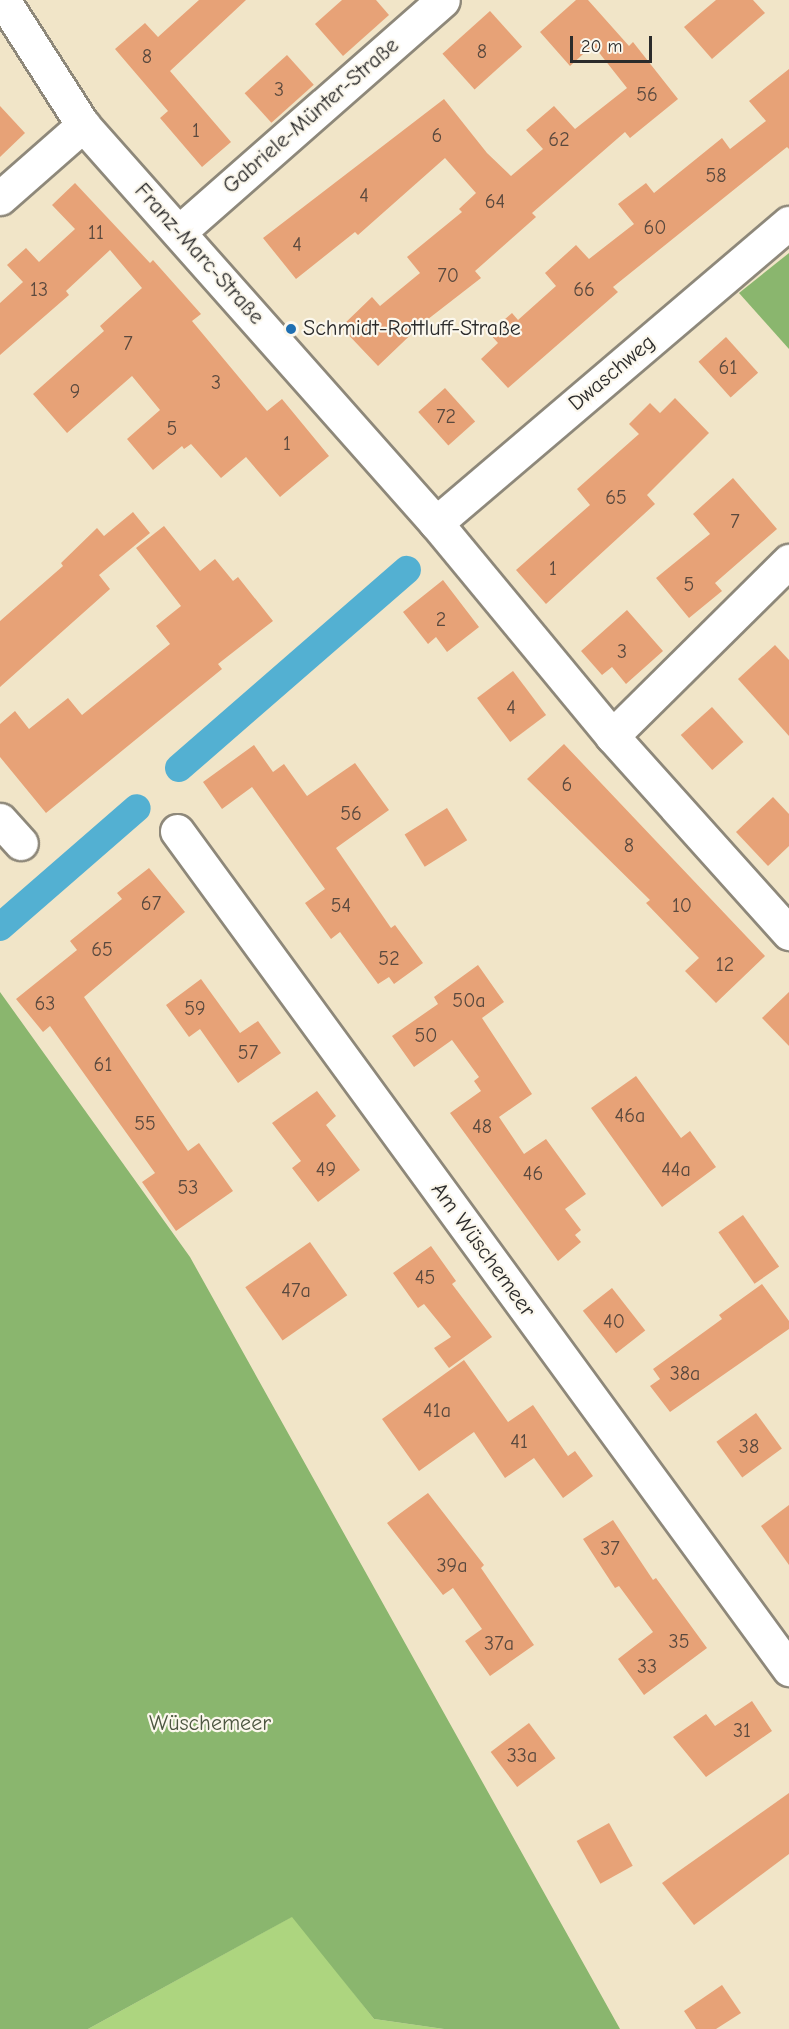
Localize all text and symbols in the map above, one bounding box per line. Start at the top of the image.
scale bar [573,24,656,62]
street label: Gabriele-Münter-Straße [218,32,404,200]
text: 20 m [581,36,622,57]
house number: 8 [477,39,487,63]
house number: 8 [142,44,152,68]
house number: 3 [274,77,284,101]
house number: 56 [636,82,658,106]
house number: 1 [192,118,200,142]
house number: 6 [432,123,442,147]
house number: 62 [548,127,570,151]
house number: 58 [705,163,727,187]
street label: Franz-Marc-Straße [129,178,269,330]
house number: 4 [359,183,369,207]
house number: 64 [485,189,505,213]
house number: 60 [643,215,667,239]
house number: 11 [88,220,104,244]
house number: 4 [292,232,302,256]
house number: 70 [437,263,459,287]
house number: 13 [30,277,48,301]
house number: 66 [573,277,595,301]
place label: Schmidt-Rottluff-Straße [303,316,521,342]
marker: Schmidt-Rottluff-Straße [284,322,298,336]
street label: Dwaschweg [563,329,661,417]
house number: 7 [123,331,133,355]
house number: 61 [719,355,737,379]
house number: 3 [211,370,221,394]
house number: 9 [70,379,80,403]
house number: 72 [436,404,456,428]
house number: 5 [167,416,177,440]
house number: 1 [283,431,291,455]
house number: 65 [605,485,627,509]
house number: 7 [730,509,740,533]
house number: 1 [549,556,557,580]
house number: 5 [684,572,694,596]
house number: 2 [436,607,446,631]
house number: 3 [617,639,627,663]
house number: 4 [506,695,516,719]
house number: 6 [562,772,572,796]
house number: 56 [340,801,362,825]
house number: 8 [624,833,634,857]
house number: 67 [141,891,161,915]
house number: 54 [331,893,351,917]
house number: 10 [672,893,692,917]
house number: 65 [91,937,113,961]
house number: 52 [378,946,400,970]
house number: 12 [716,952,734,976]
house number: 50a [452,988,486,1012]
house number: 63 [35,991,55,1015]
house number: 59 [184,996,206,1020]
house number: 50 [414,1023,438,1047]
house number: 57 [238,1040,258,1064]
house number: 61 [94,1052,112,1076]
house number: 46a [615,1103,645,1127]
house number: 55 [134,1111,156,1135]
house number: 48 [472,1114,492,1138]
house number: 49 [316,1157,336,1181]
house number: 44a [661,1157,691,1181]
house number: 46 [523,1161,543,1185]
house number: 53 [178,1175,198,1199]
street label: Am Wüschemeer [425,1177,541,1323]
house number: 45 [415,1265,435,1289]
house number: 47a [281,1278,311,1302]
house number: 40 [603,1309,625,1333]
house number: 38a [670,1361,700,1385]
house number: 41a [423,1398,451,1422]
house number: 41 [510,1429,528,1453]
house number: 38 [739,1434,759,1458]
house number: 37 [600,1536,620,1560]
house number: 39a [436,1553,468,1577]
house number: 35 [669,1629,689,1653]
house number: 37a [484,1631,514,1655]
house number: 33 [637,1654,657,1678]
park label: Wüschemeer [149,1711,271,1737]
house number: 31 [733,1718,751,1742]
house number: 33a [507,1743,537,1767]

